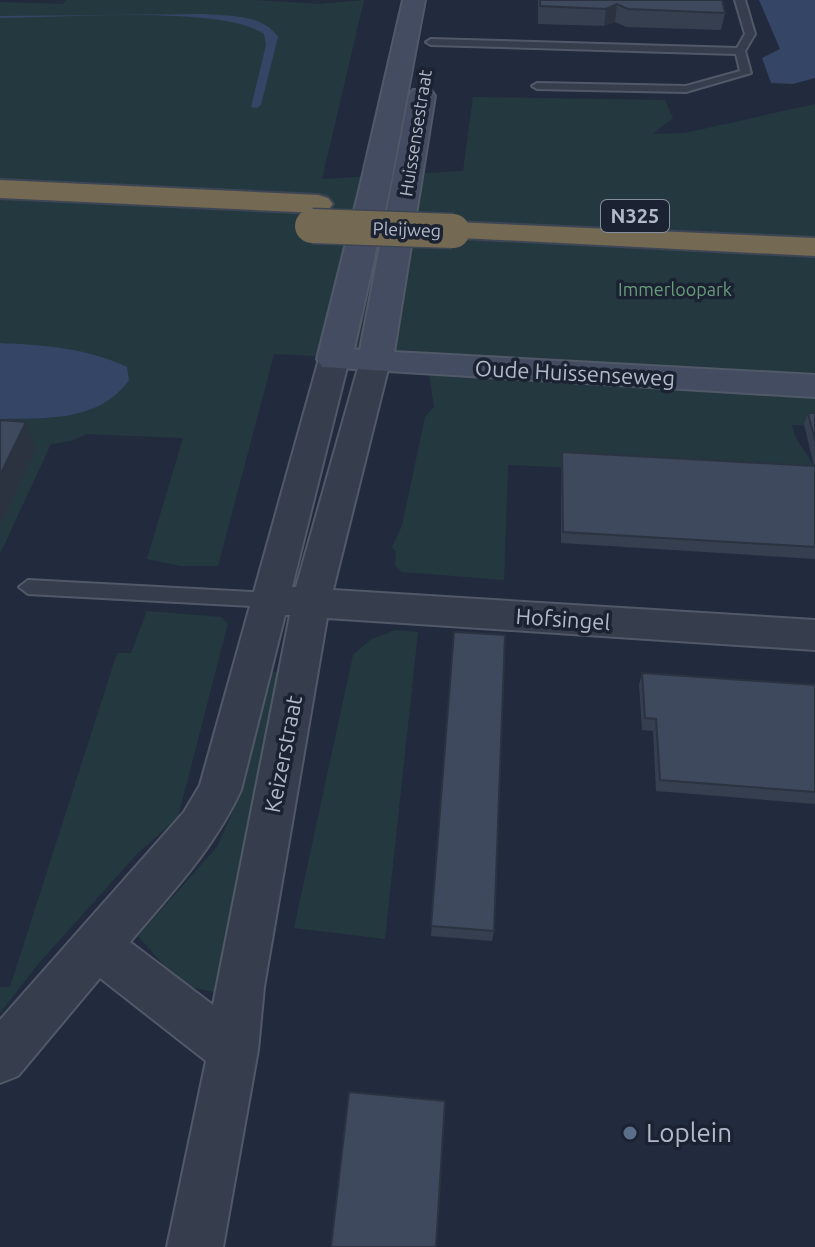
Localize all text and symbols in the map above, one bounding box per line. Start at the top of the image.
street label: Huissensestraat [395,68,435,198]
road number: N325 [601,200,669,232]
street label: Pleijweg [373,218,442,240]
park label: Immerloopark [618,279,732,299]
street label: Oude Huissenseweg [474,355,676,390]
street label: Hofsingel [515,603,611,634]
street label: Keizerstraat [259,693,306,815]
place label: Loplein [646,1118,732,1147]
marker: Loplein [621,1124,639,1142]

